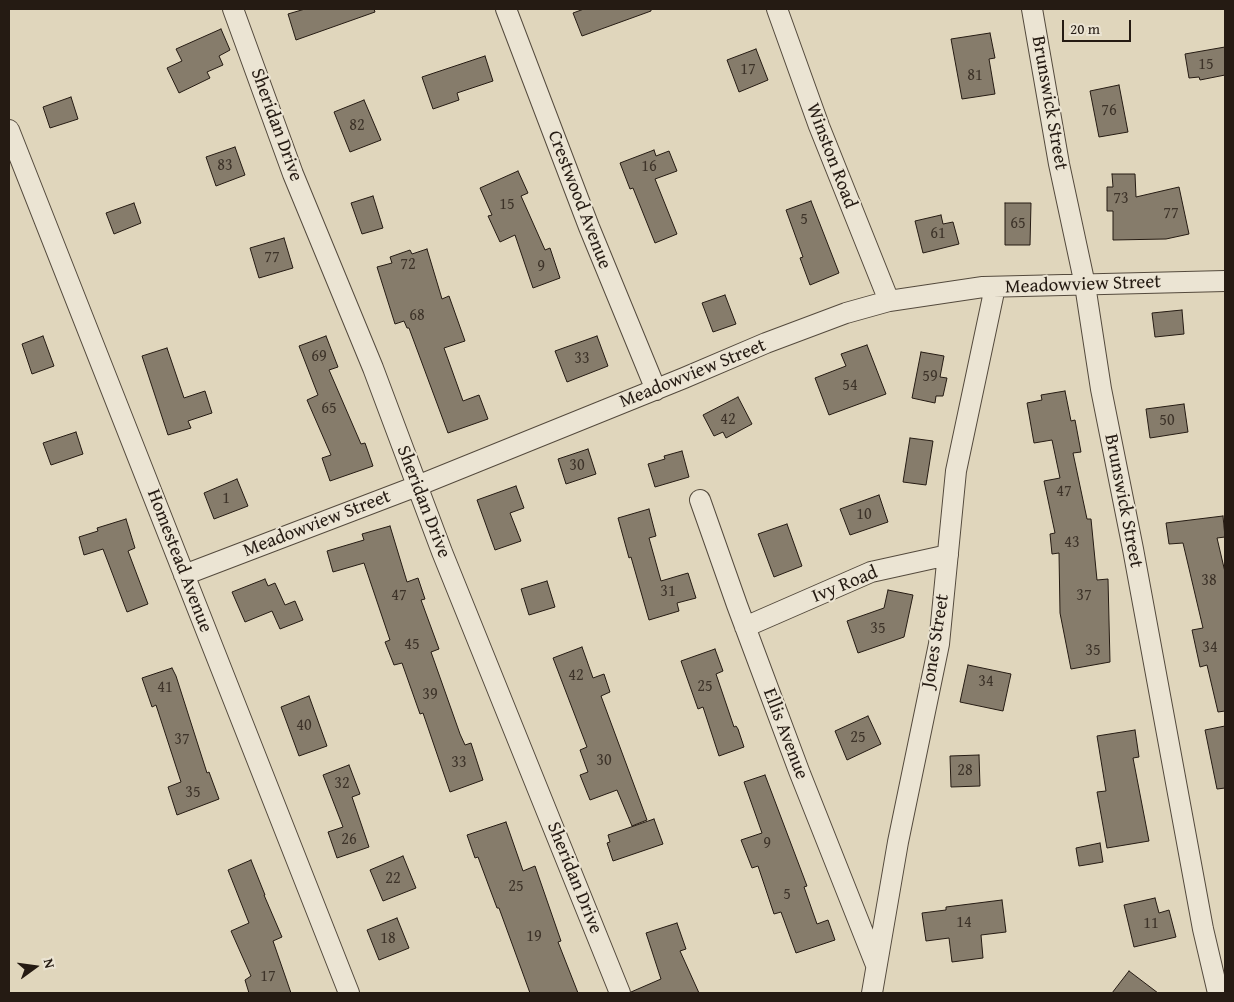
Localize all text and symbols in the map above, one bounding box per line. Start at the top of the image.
scale bar [1064,10,1133,42]
text: 20 m [1070,18,1100,39]
street label: Brunswick Street [1026,34,1072,172]
house number: 15 [1198,55,1214,75]
house number: 17 [740,60,756,80]
street label: Sheridan Drive [245,65,307,185]
house number: 81 [967,66,983,86]
street label: Winston Road [801,100,861,212]
house number: 76 [1101,101,1117,121]
house number: 82 [349,116,365,136]
street label: Crestwood Avenue [542,128,616,272]
house number: 83 [217,156,233,176]
house number: 16 [641,157,657,177]
house number: 73 [1113,189,1129,209]
house number: 15 [499,195,515,215]
house number: 77 [1163,204,1179,224]
house number: 5 [800,210,808,230]
house number: 65 [1010,214,1026,234]
house number: 61 [930,224,946,244]
house number: 77 [264,248,280,268]
house number: 72 [400,255,416,275]
house number: 9 [537,257,545,277]
street label: Meadowview Street [1005,271,1161,299]
house number: 68 [409,306,425,326]
street label: Meadowview Street [616,334,770,414]
house number: 69 [311,347,327,367]
house number: 33 [574,349,590,369]
house number: 59 [922,367,938,387]
house number: 54 [842,376,858,396]
house number: 65 [321,399,337,419]
house number: 42 [720,410,736,430]
house number: 50 [1159,411,1175,431]
street label: Brunswick Street [1099,432,1147,570]
street label: Sheridan Drive [391,443,455,561]
house number: 30 [569,456,585,476]
house number: 47 [1056,482,1072,502]
street label: Meadowview Street [240,485,394,563]
street label: Homestead Avenue [141,486,217,636]
house number: 1 [222,489,230,509]
house number: 10 [856,505,872,525]
house number: 43 [1064,533,1080,553]
street label: Ivy Road [809,562,881,608]
house number: 38 [1201,571,1217,591]
house number: 31 [660,582,676,602]
house number: 47 [391,586,407,606]
house number: 37 [1076,586,1092,606]
street label: Jones Street [917,592,955,690]
house number: 35 [870,619,886,639]
house number: 45 [404,635,420,655]
house number: 34 [1202,638,1218,658]
house number: 35 [1085,641,1101,661]
house number: 42 [568,666,584,686]
house number: 34 [978,672,994,692]
house number: 25 [697,677,713,697]
house number: 41 [157,678,173,698]
house number: 39 [422,685,438,705]
street label: Ellis Avenue [757,685,813,783]
house number: 40 [296,716,312,736]
house number: 25 [850,728,866,748]
house number: 37 [174,730,190,750]
house number: 30 [596,751,612,771]
house number: 33 [451,753,467,773]
house number: 28 [957,761,973,781]
house number: 32 [334,774,350,794]
house number: 35 [185,783,201,803]
street label: Sheridan Drive [541,819,607,937]
house number: 26 [341,830,357,850]
house number: 9 [763,834,771,854]
house number: 22 [385,869,401,889]
house number: 25 [508,877,524,897]
house number: 5 [783,885,791,905]
house number: 14 [956,913,972,933]
house number: 11 [1143,914,1159,934]
house number: 19 [526,927,542,947]
house number: 18 [380,929,396,949]
north arrow [10,942,60,992]
text: N [39,956,60,970]
house number: 17 [260,967,276,987]

